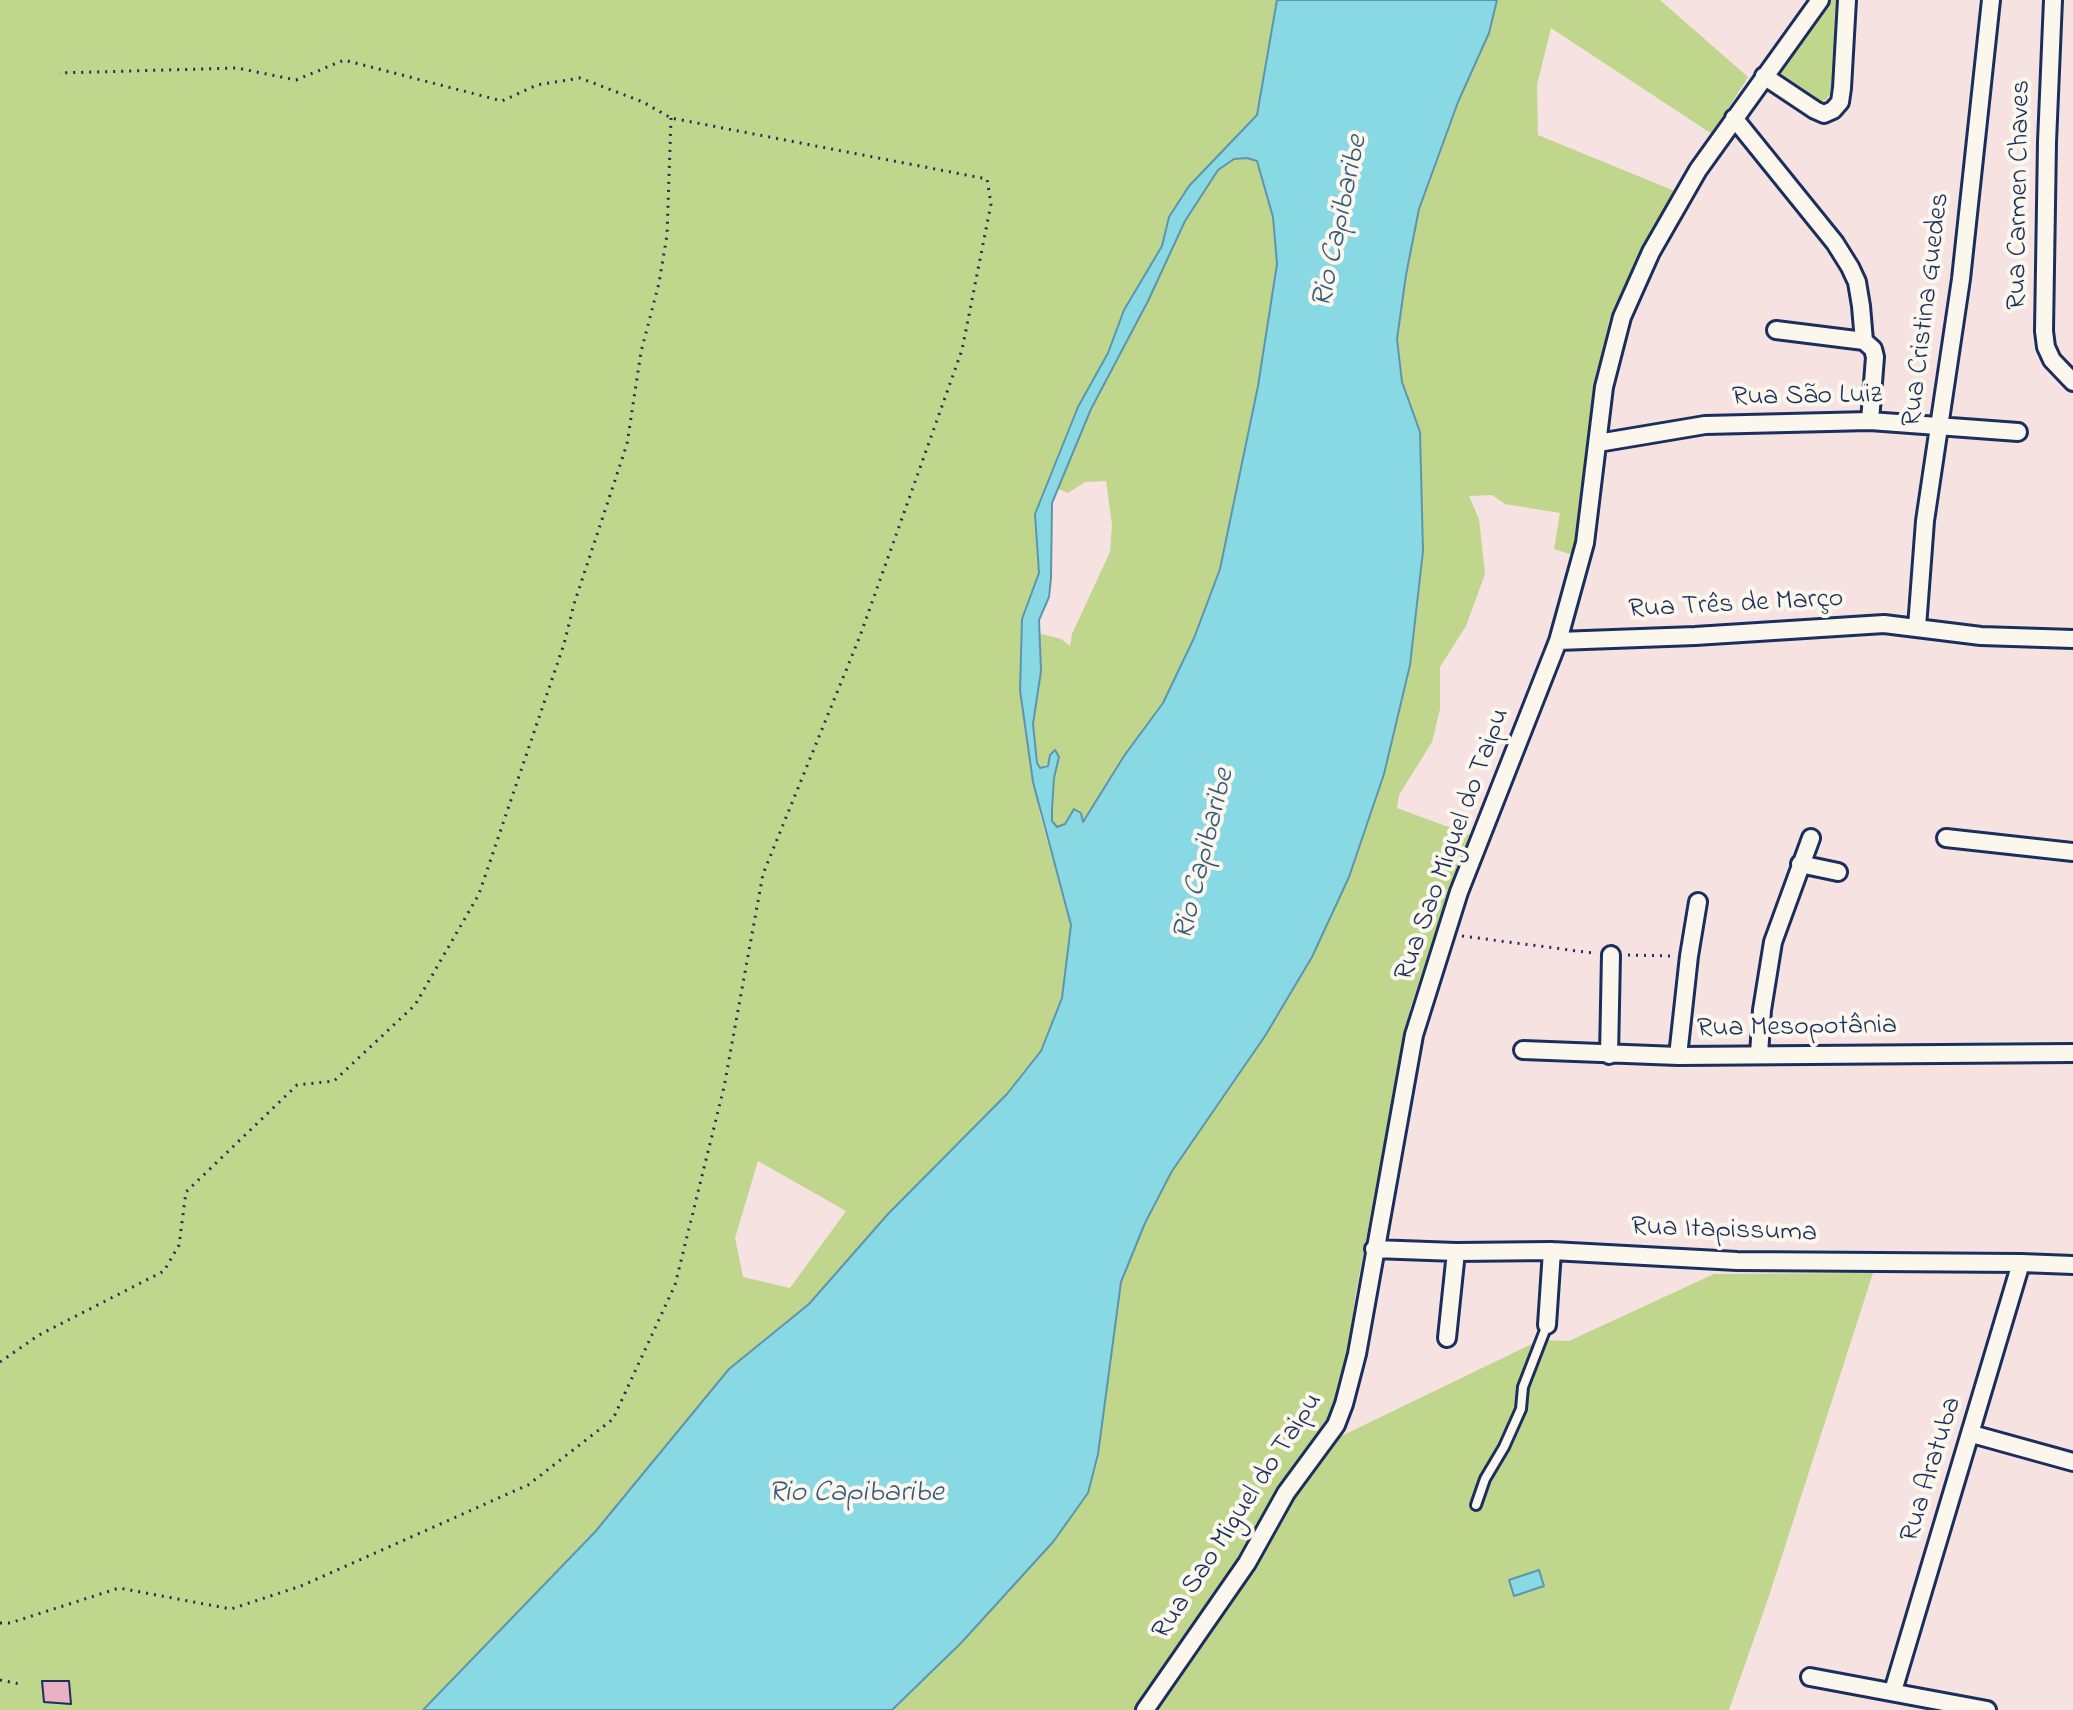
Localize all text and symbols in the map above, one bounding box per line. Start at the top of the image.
street label: Rua Carmen Chaves [2002,80,2040,310]
water label: Rio Capibaribe [1306,132,1378,312]
street label: Rua Cristina Guedes [1897,191,1959,429]
street label: Rua São Luiz [1732,380,1882,416]
street label: Rua Três de Março [1628,584,1844,628]
street label: Rua Sao Miguel do Taipu [1389,704,1519,986]
water label: Rio Capibaribe [1167,766,1245,944]
street label: Rua Mesopotânia [1697,1010,1897,1048]
street label: Rua Itapissuma [1630,1212,1818,1252]
street label: Rua Sao Miguel do Taipu [1147,1387,1331,1647]
street label: Rua Aratuba [1895,1393,1971,1547]
water label: Rio Capibaribe [768,1477,944,1513]

